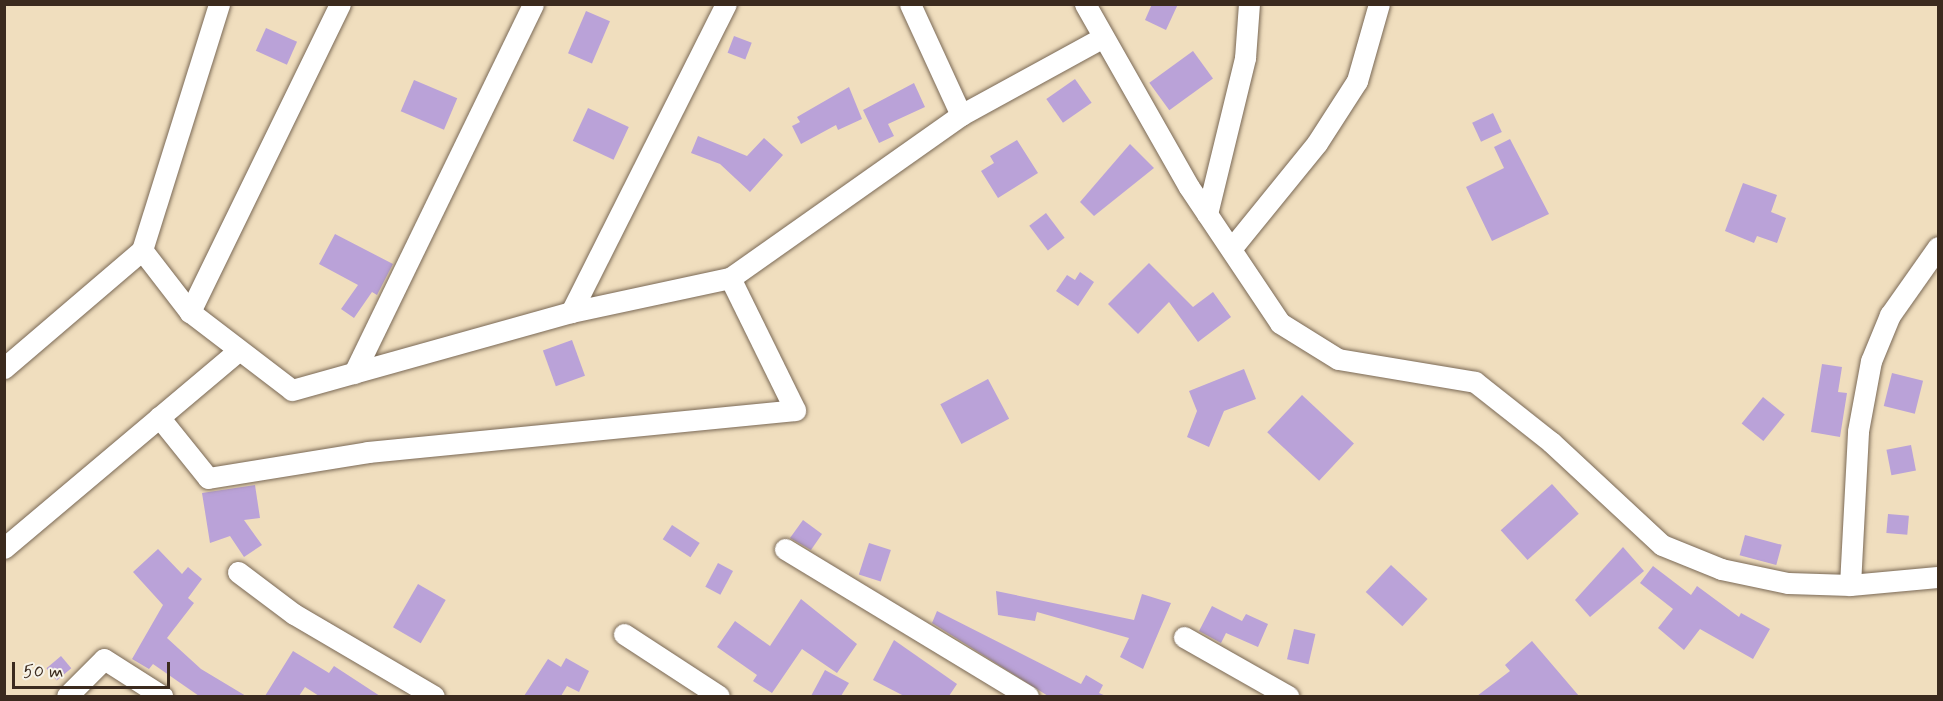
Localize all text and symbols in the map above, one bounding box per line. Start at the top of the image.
scale bar [15,650,172,688]
text: 50 m [23,660,63,684]

